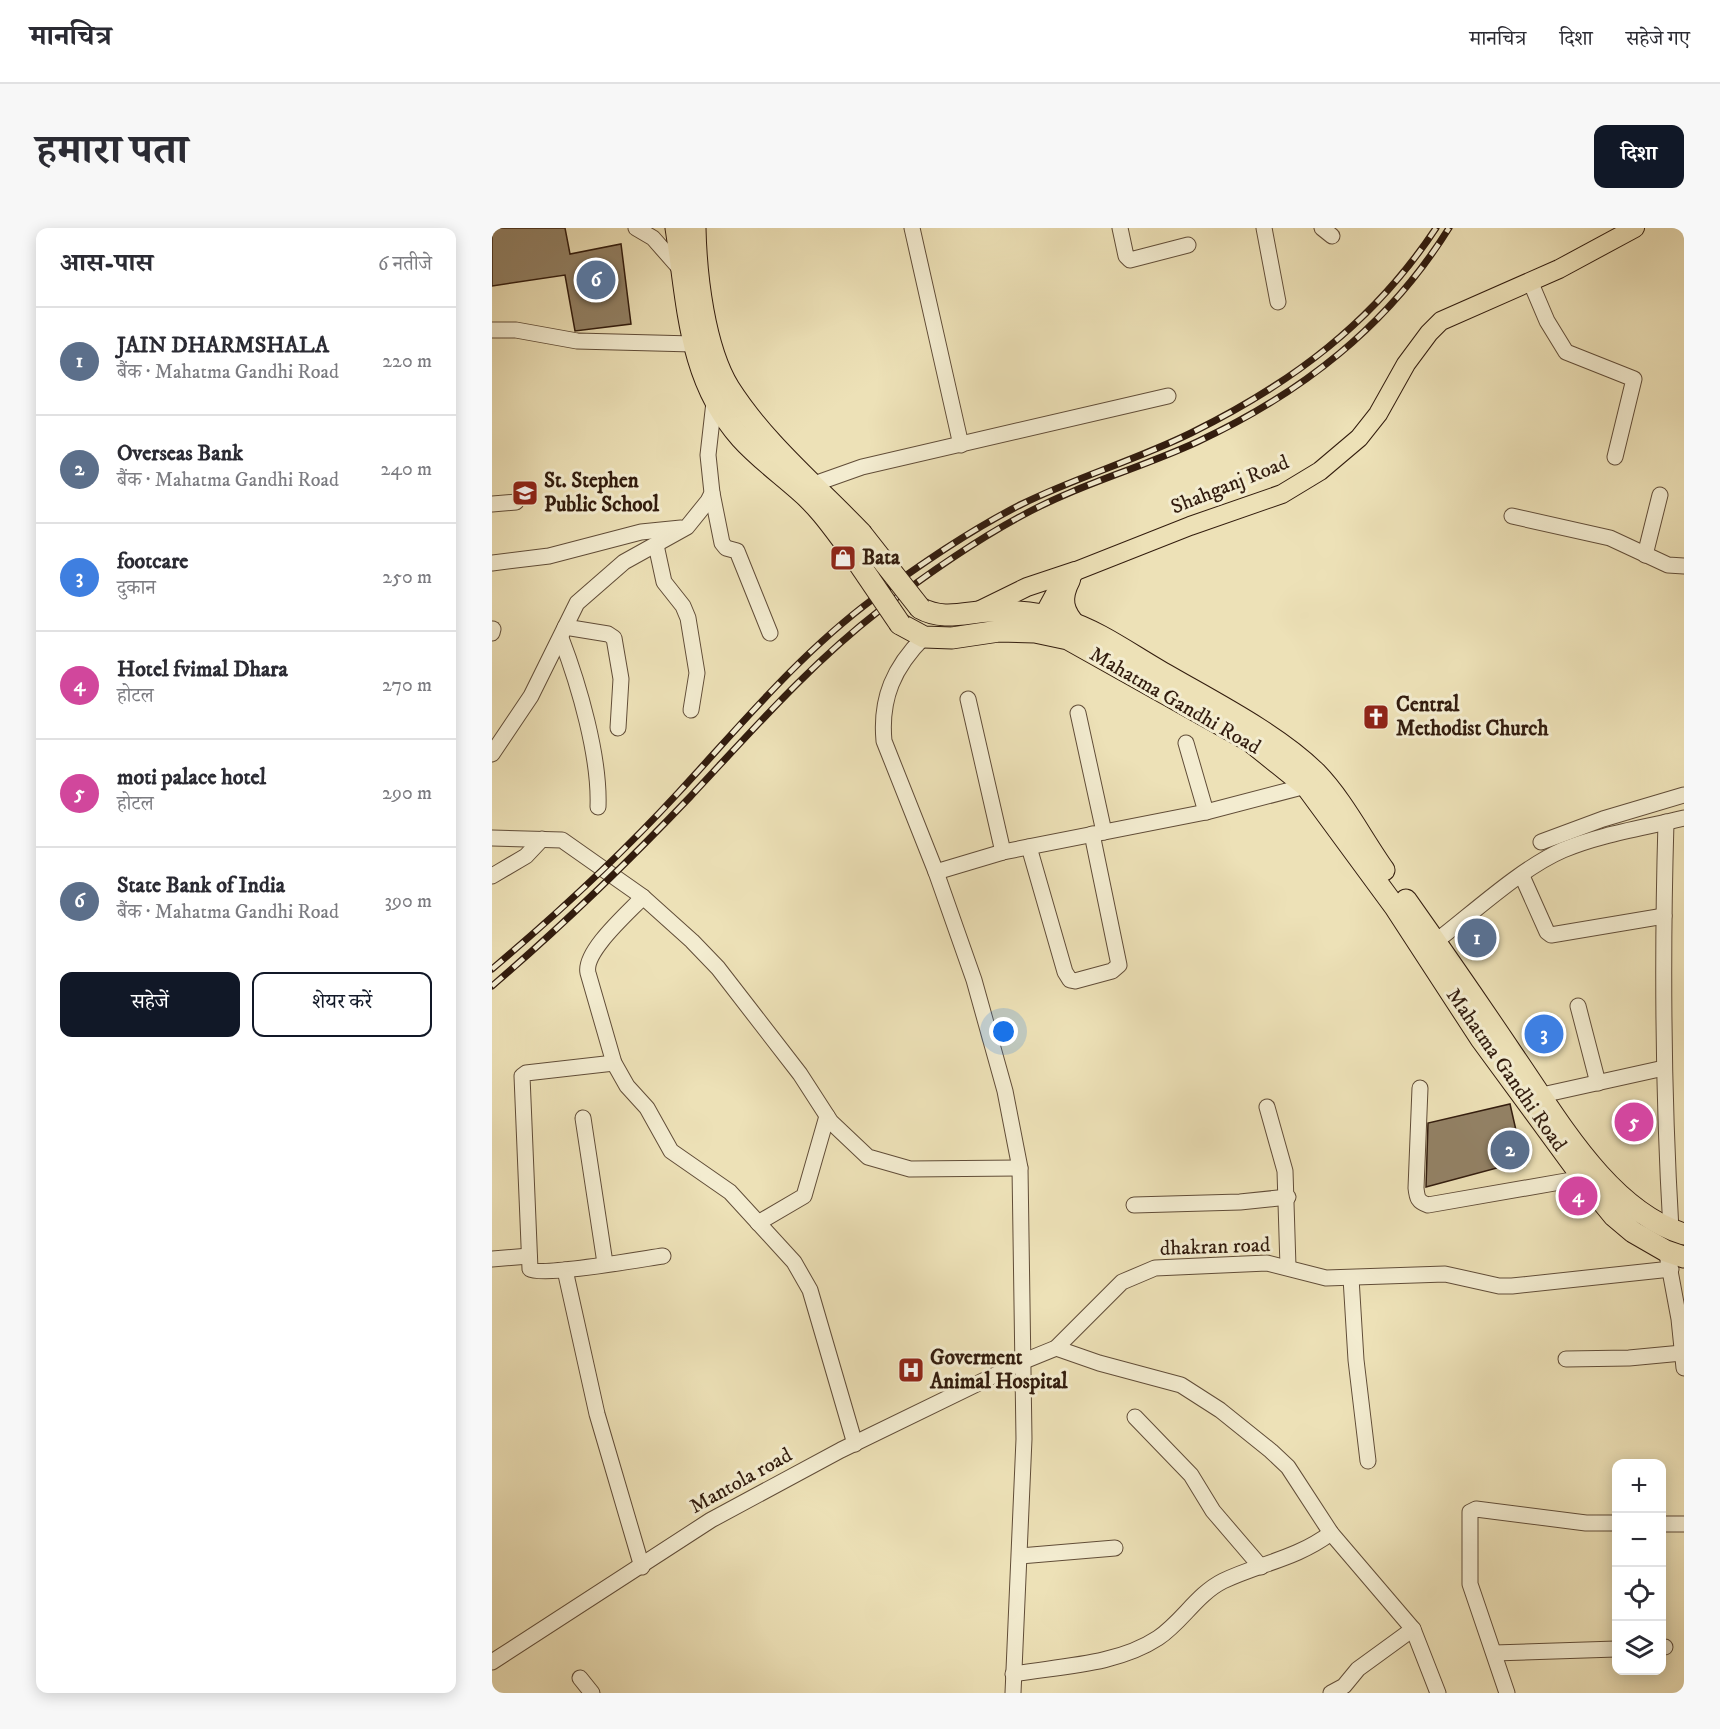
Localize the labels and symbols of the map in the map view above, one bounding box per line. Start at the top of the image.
pin: 6 [576,257,616,302]
street label: Shahganj Road [1167,449,1293,520]
place label: St. Stephen Public School [544,468,660,518]
school or university icon: St. Stephen Public School [510,478,540,508]
shop icon: Bata [828,543,858,573]
place label: Bata [862,545,901,571]
street label: Mahatma Gandhi Road [1085,641,1266,761]
place label: Central Methodist Church [1396,692,1549,742]
church icon: Central Methodist Church [1361,702,1391,732]
pin: 1 [1458,916,1496,960]
street label: Mahatma Gandhi Road [1440,983,1572,1157]
pin: 3 [1524,1012,1564,1056]
your location [989,1017,1018,1046]
pin: 5 [1614,1100,1654,1144]
pin: 2 [1490,1128,1530,1172]
pin: 4 [1558,1174,1598,1218]
street label: dhakran road [1159,1232,1271,1262]
place label: Goverment Animal Hospital [929,1345,1068,1395]
hospital icon: Goverment Animal Hospital [896,1355,926,1385]
street label: Mantola road [685,1442,797,1520]

